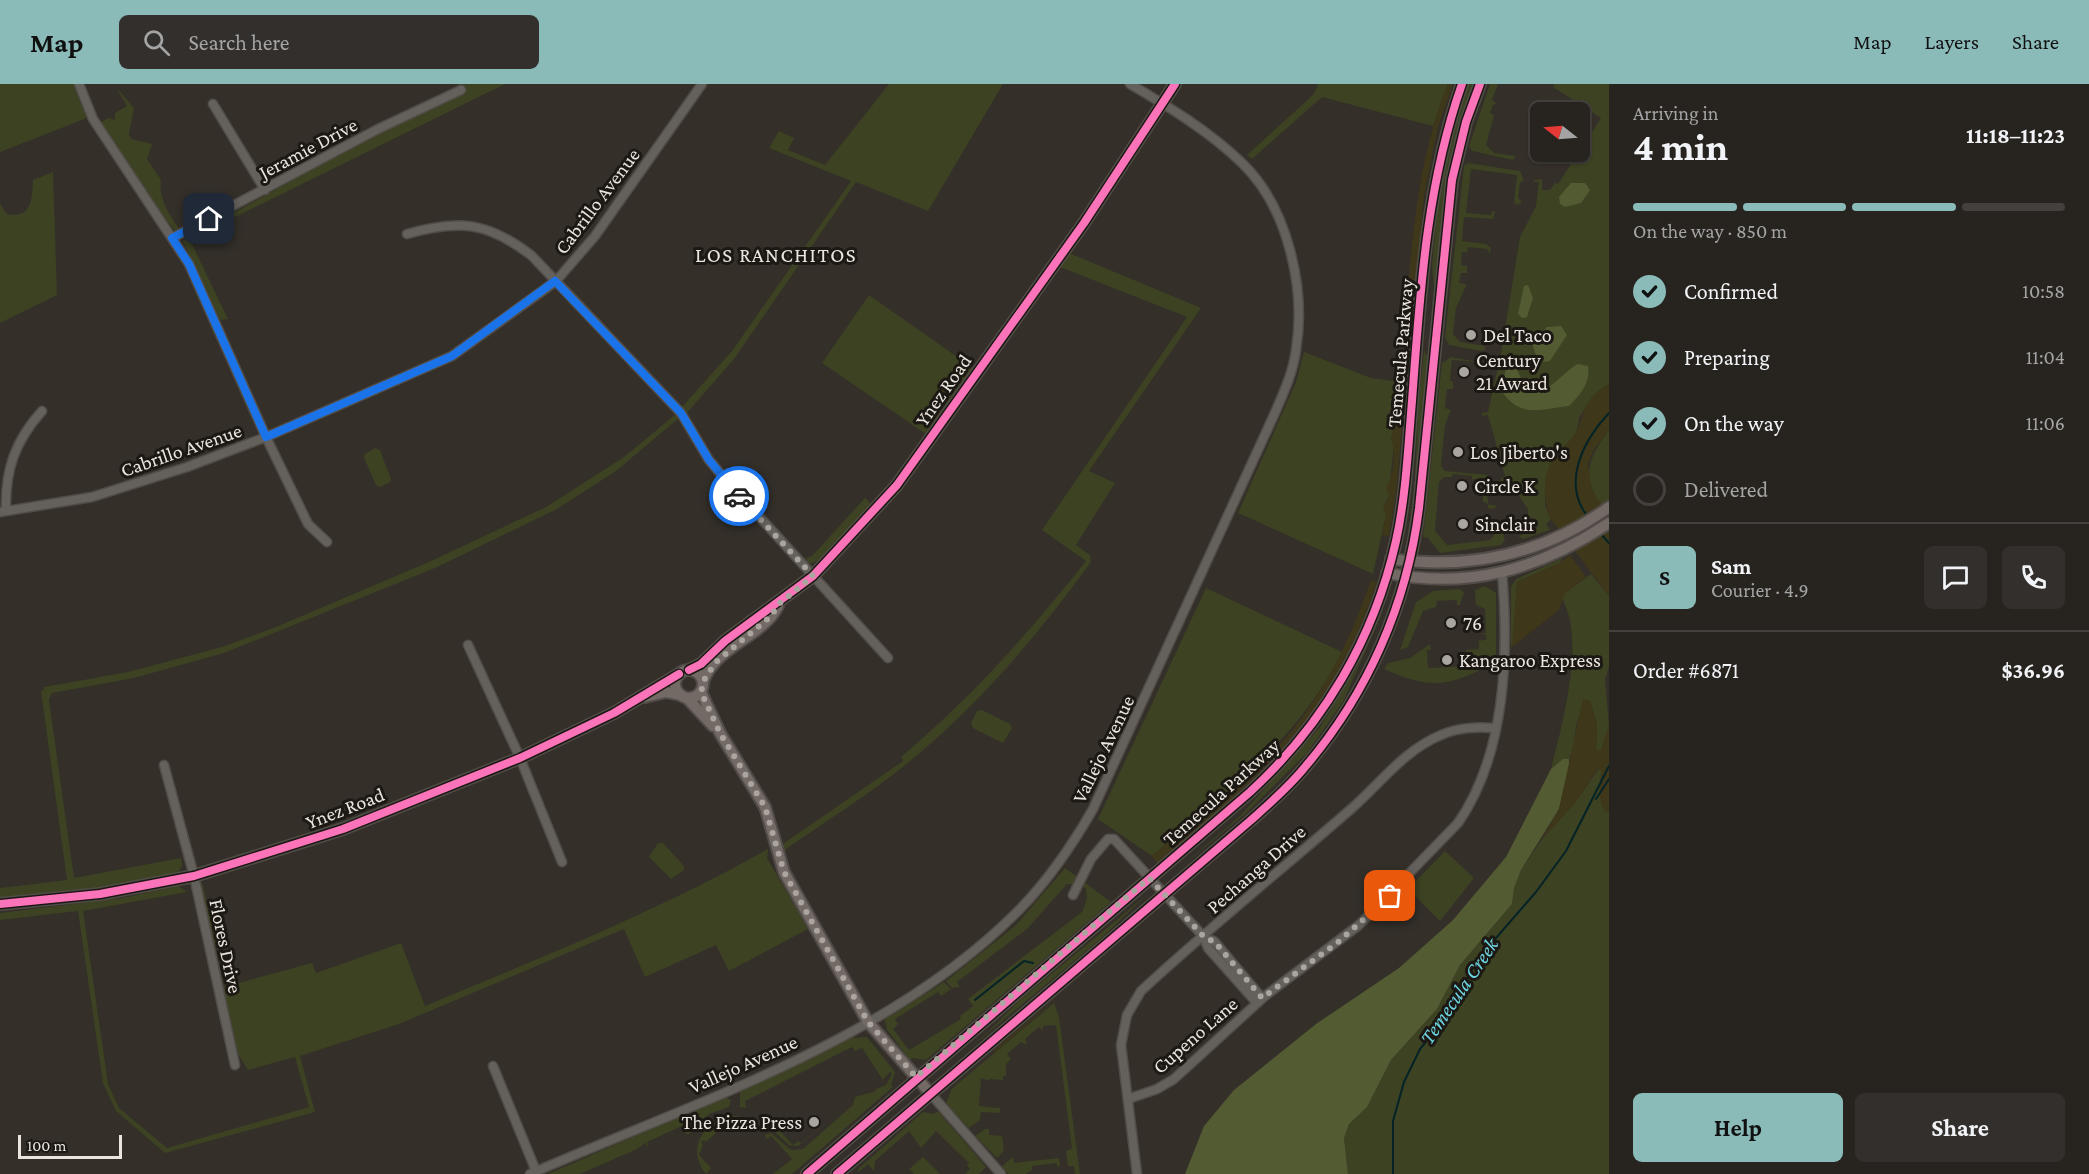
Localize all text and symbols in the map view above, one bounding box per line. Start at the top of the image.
search box [119,15,539,69]
icon: search [140,26,173,59]
text: Map [30,27,83,58]
text: Search here [188,30,289,55]
text: Map [1853,30,1892,54]
text: Layers [1925,30,1979,54]
text: Share [2012,30,2059,54]
north arrow [1530,102,1590,162]
map controls [1530,102,1590,162]
text: Arriving in [1633,102,1718,124]
street label: Jeramie Drive [253,113,362,185]
text: 11:18–11:23 [1966,123,2065,148]
text: 4 min [1633,125,1728,168]
street label: Cabrillo Avenue [550,144,644,258]
pin [183,193,234,244]
icon: home [192,202,225,235]
text: On the way · 850 m [1633,220,1787,242]
district label: LOS RANCHITOS [695,243,857,267]
icon: check [1633,275,1666,308]
street label: Temecula Parkway [1383,277,1419,428]
text: Confirmed [1684,279,1778,304]
text: 10:58 [2022,280,2065,302]
place label: Del Taco [1483,324,1552,346]
marker: Del Taco [1464,328,1478,342]
icon: check [1633,341,1666,374]
text: Preparing [1684,345,1770,370]
text: 11:04 [2026,346,2065,368]
place label: Century 21 Award [1476,349,1548,394]
street label: Ynez Road [910,350,976,430]
marker: Century 21 Award [1457,365,1471,379]
icon: check [1633,407,1666,440]
text: On the way [1684,411,1784,436]
text: 11:06 [2026,412,2065,434]
street label: Cabrillo Avenue [118,419,245,481]
place label: Los Jiberto's [1470,441,1568,464]
marker: Los Jiberto's [1451,445,1465,459]
courier [709,466,769,526]
place label: Circle K [1474,475,1536,497]
text: Delivered [1684,477,1768,502]
marker: Circle K [1455,479,1469,493]
icon: car [723,480,756,513]
place label: Sinclair [1475,513,1535,535]
marker: Sinclair [1456,517,1470,531]
button: chat [1924,546,1987,609]
button: phone [2002,546,2065,609]
text: Sam [1711,554,1751,579]
text: S [1659,565,1670,590]
text: Courier · 4.9 [1711,579,1809,601]
place label: 76 [1463,612,1482,634]
marker: 76 [1444,616,1458,630]
place label: Kangaroo Express [1459,649,1601,672]
marker: Kangaroo Express [1440,653,1454,667]
text: Order #6871 [1633,658,1739,683]
text: $36.96 [2002,658,2065,683]
street label: Vallejo Avenue [1068,692,1139,807]
street label: Temecula Parkway [1158,733,1285,851]
street label: Ynez Road [303,783,388,833]
street label: Pechanga Drive [1202,820,1311,919]
pin [1364,870,1415,921]
icon: bag [1373,879,1406,912]
street label: Flores Drive [205,897,247,995]
water label: Temecula Creek [1415,933,1504,1049]
street label: Cupeno Lane [1148,992,1243,1078]
street label: Vallejo Avenue [685,1030,801,1099]
button: Help [1633,1093,1843,1162]
button: Share [1855,1093,2065,1162]
place label: The Pizza Press [681,1111,802,1133]
marker: The Pizza Press [807,1115,821,1129]
scale bar [18,1132,122,1160]
text: 100 m [27,1137,66,1154]

